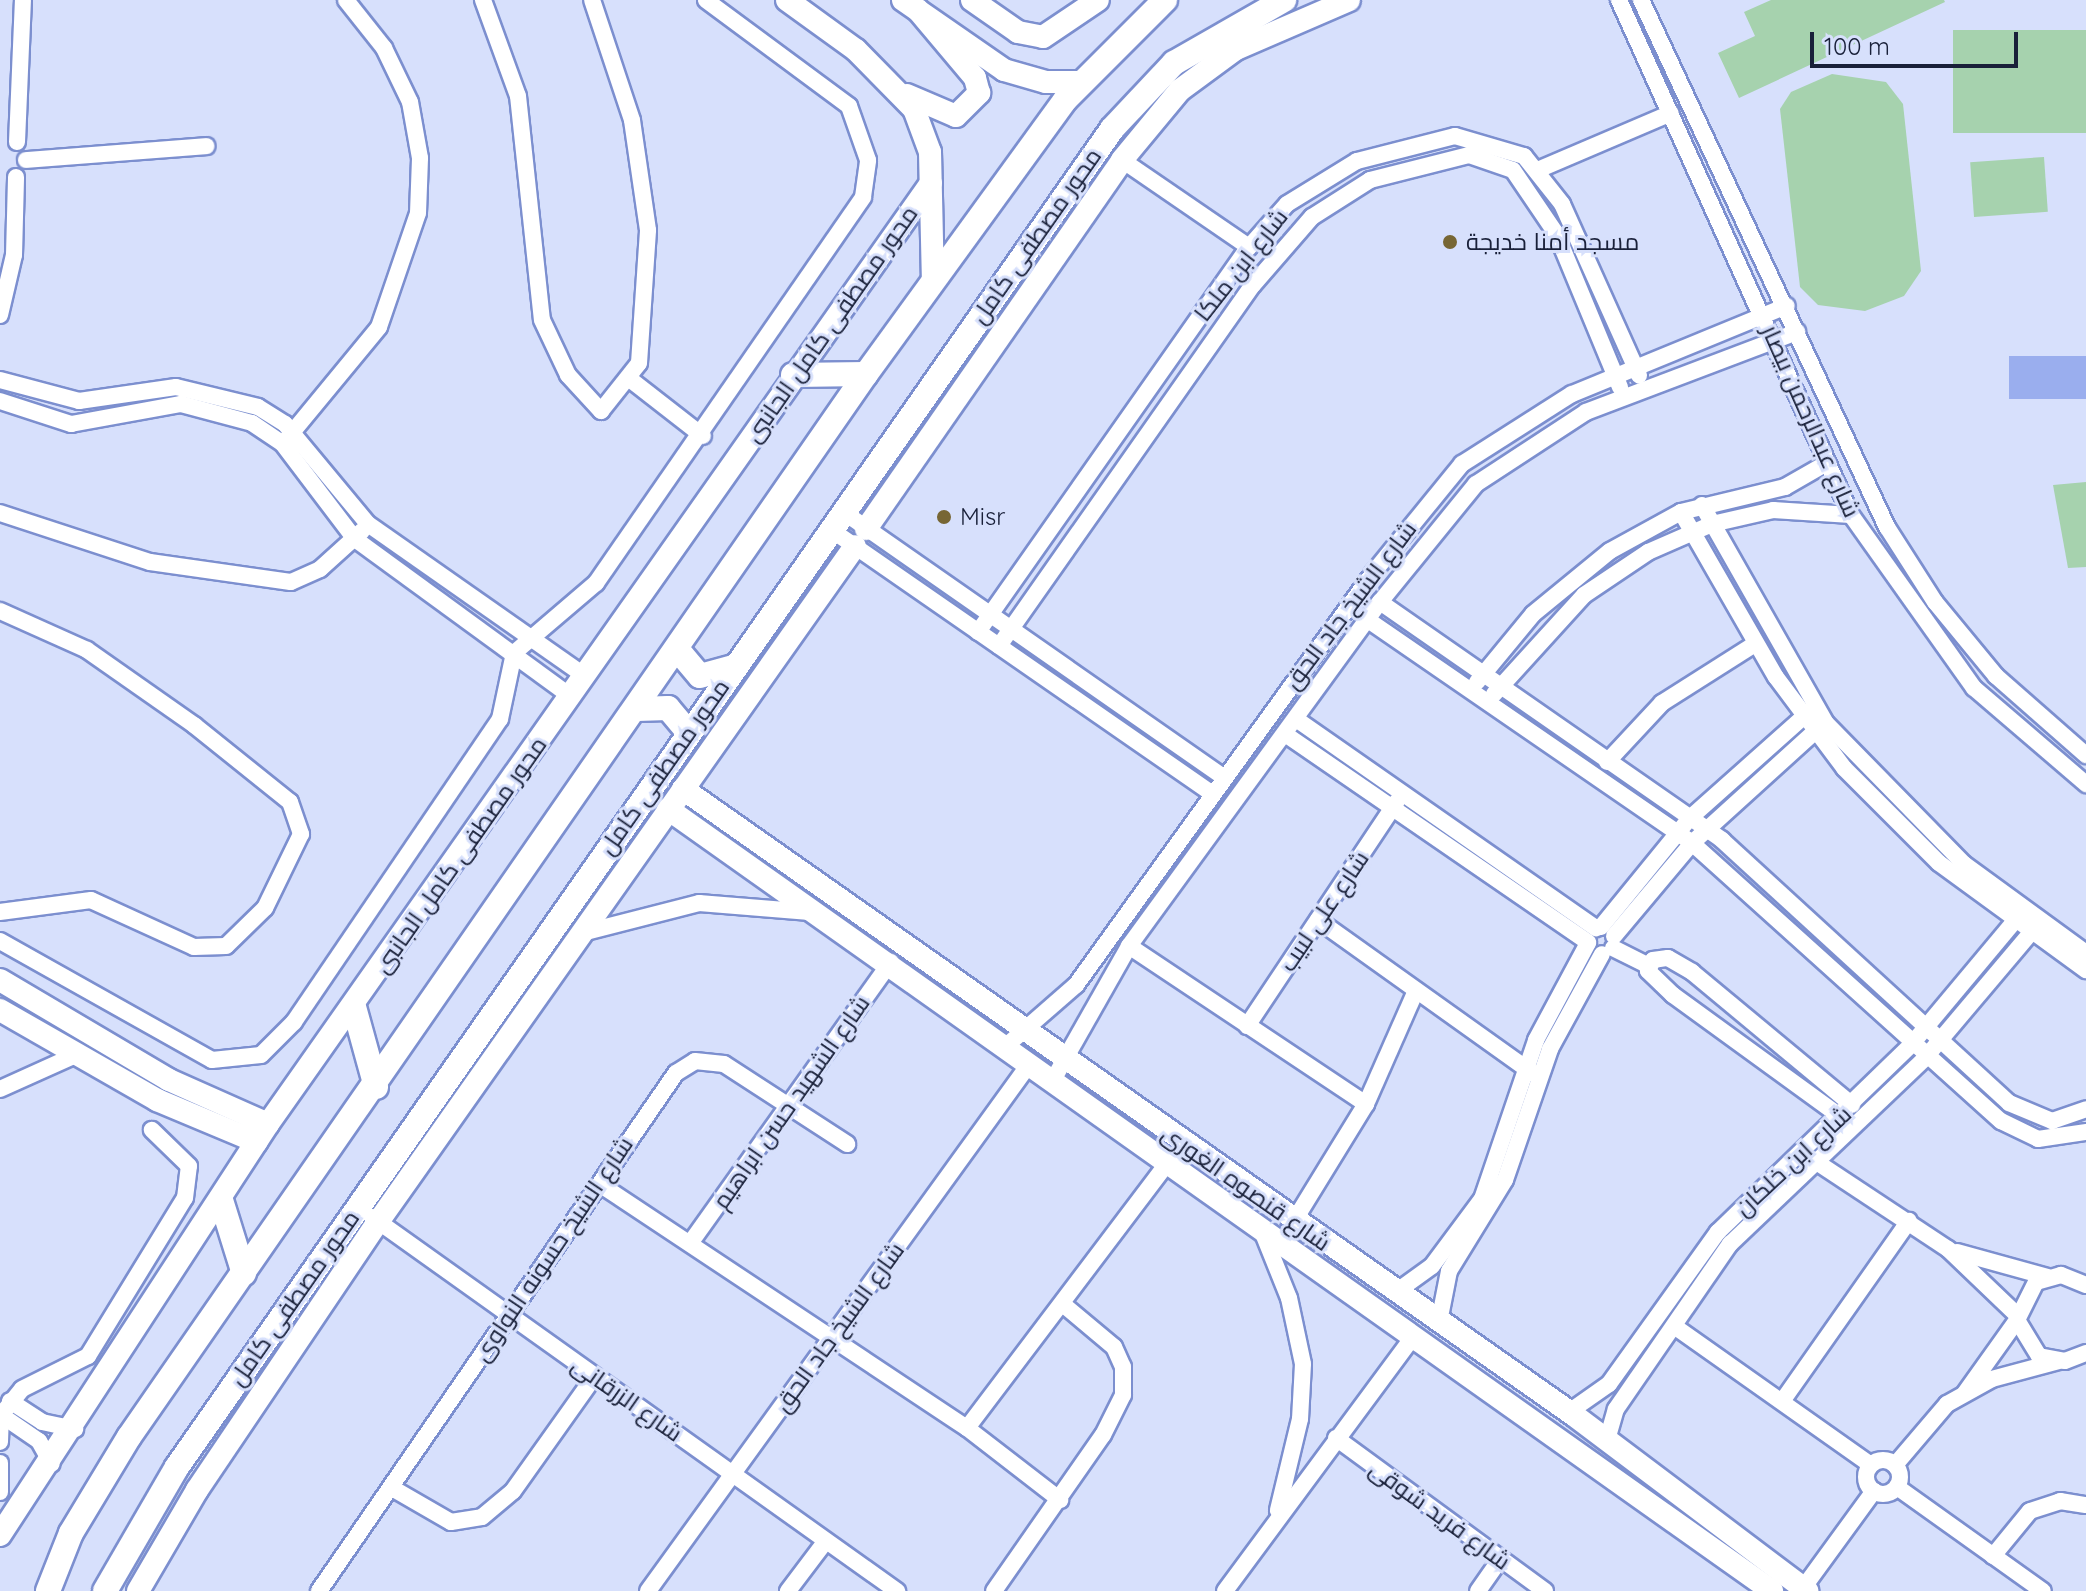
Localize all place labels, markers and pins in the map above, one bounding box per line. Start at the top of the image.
place label: مسجد أمنا خديجة [1466,228,1639,256]
marker: مسجد أمنا خديجة [1441,233,1459,251]
place label: Misr [960,503,1005,531]
marker: Misr [935,508,953,526]

